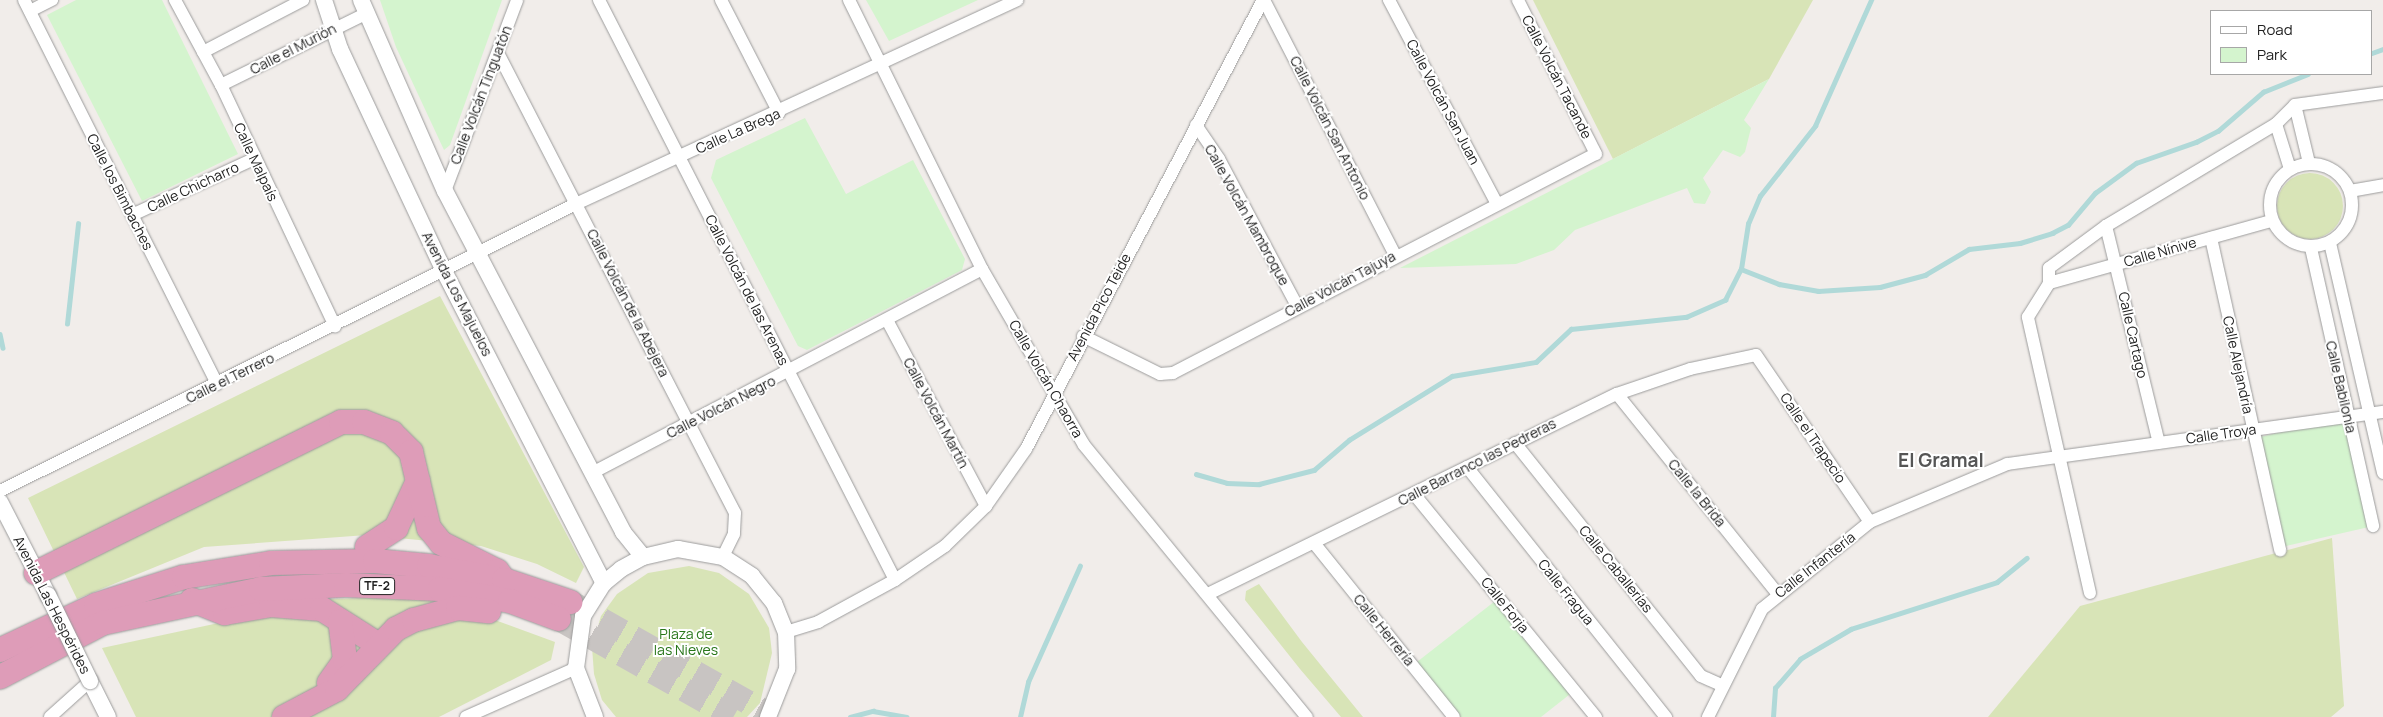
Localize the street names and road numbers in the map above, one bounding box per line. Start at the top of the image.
street label: Calle Volcán Tacande [1519,12,1595,142]
street label: Calle el Murión [247,20,339,78]
street label: Calle Volcán Tinguatón [447,23,515,167]
street label: Calle Volcán San Juan [1403,36,1483,168]
street label: Calle Volcán San Antonio [1286,53,1374,203]
street label: Calle La Brega [693,105,783,157]
street label: Calle Malpaís [230,120,282,204]
street label: Calle los Bimbaches [83,131,157,253]
street label: Calle Volcán Mambroque [1201,142,1293,288]
street label: Calle Chicharro [145,158,241,216]
street label: Calle Volcán de las Arenas [702,212,792,368]
street label: Calle Volcán de la Abejera [583,226,673,380]
street label: Avenida Los Majuelos [418,229,496,359]
street label: Calle Nínive [2122,234,2198,270]
street label: Calle Volcán Tajuya [1282,248,1398,320]
street label: Avenida Pico Teide [1064,250,1134,364]
street label: Calle Cartago [2115,290,2151,380]
street label: Calle Alejandría [2219,315,2257,415]
street label: Calle Volcán Chaorra [1005,317,1087,441]
street label: Calle Babilonia [2322,339,2360,435]
street label: Calle el Terrero [183,349,277,407]
street label: Calle Volcán Martín [900,355,972,471]
street label: Calle Volcán Negro [664,372,778,442]
street label: Calle el Trapecio [1777,390,1849,486]
street label: Calle Barranco las Pedreras [1395,415,1559,509]
street label: Calle Troya [2185,421,2257,447]
street label: Calle la Brida [1665,456,1729,530]
street label: Calle Caballerías [1576,522,1656,616]
street label: Calle Infantería [1771,528,1859,602]
street label: Avenida Las Hespérides [10,533,94,677]
street label: Calle Fragua [1535,556,1597,628]
street label: Calle Forja [1477,574,1533,636]
road number: TF-2 [358,576,396,596]
street label: Calle Herrería [1350,591,1418,669]

